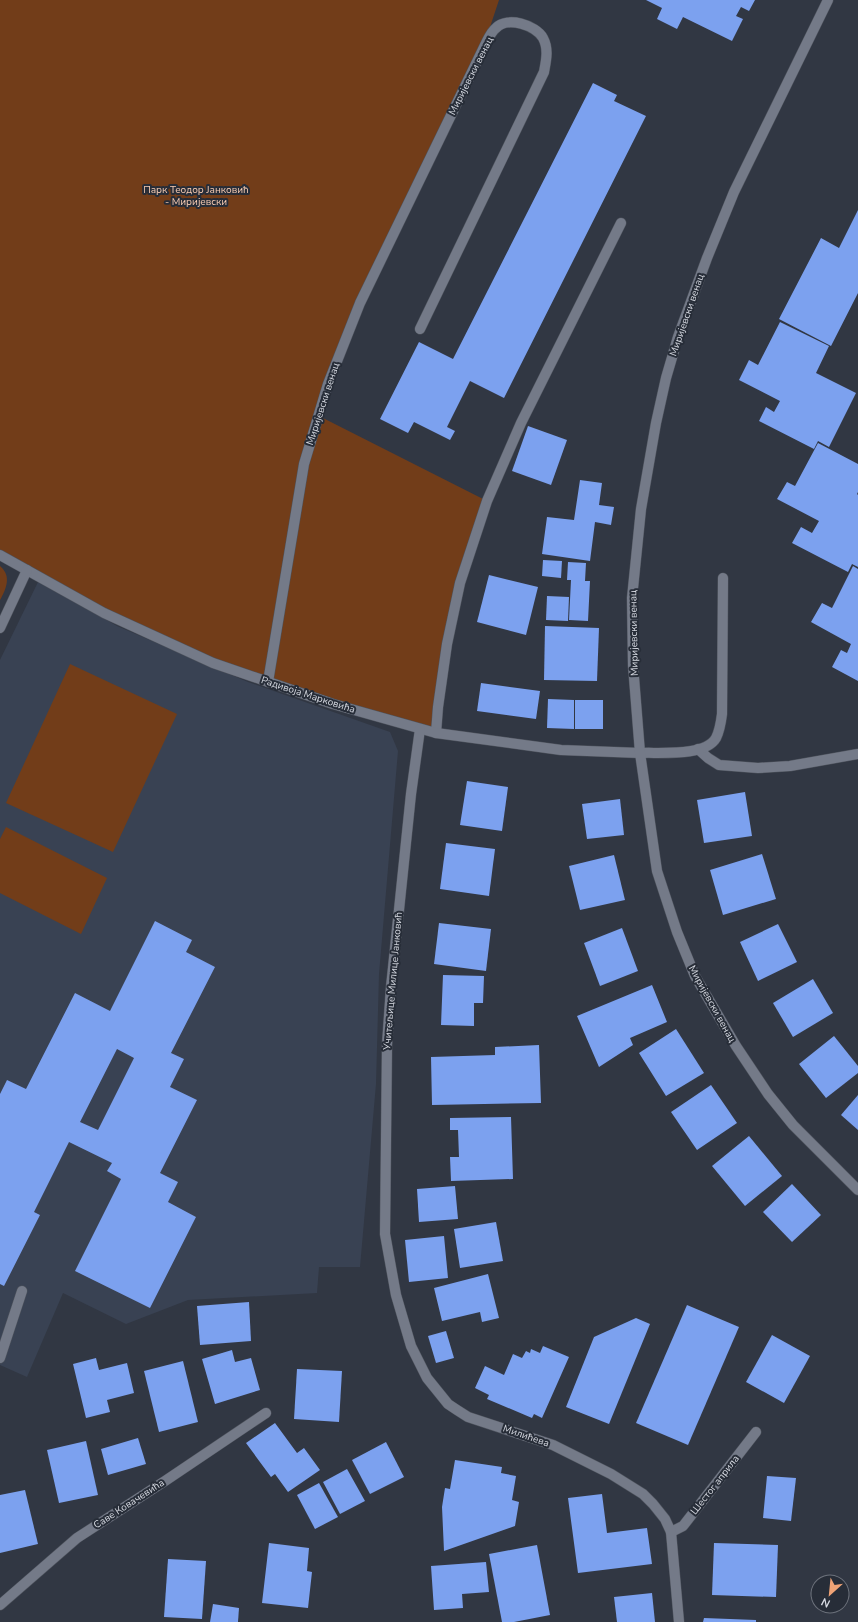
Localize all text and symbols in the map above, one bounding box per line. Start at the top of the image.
street label: Миријевски венац [445,34,497,118]
park label: Парк Теодор Јанковић - Миријевски [143,183,249,209]
street label: Миријевски венац [666,272,708,358]
street label: Миријевски венац [303,361,343,447]
street label: Миријевски венац [626,590,642,676]
street label: Радивоја Марковића [259,673,357,717]
street label: Учитељице Милице Јанковић [380,911,406,1052]
street label: Миријевски венац [685,963,739,1045]
street label: Милићева [501,1422,551,1450]
street label: Шестог априла [687,1452,743,1518]
street label: Саве Ковачевића [91,1476,167,1532]
north arrow [810,1574,850,1614]
text: N [819,1594,833,1611]

